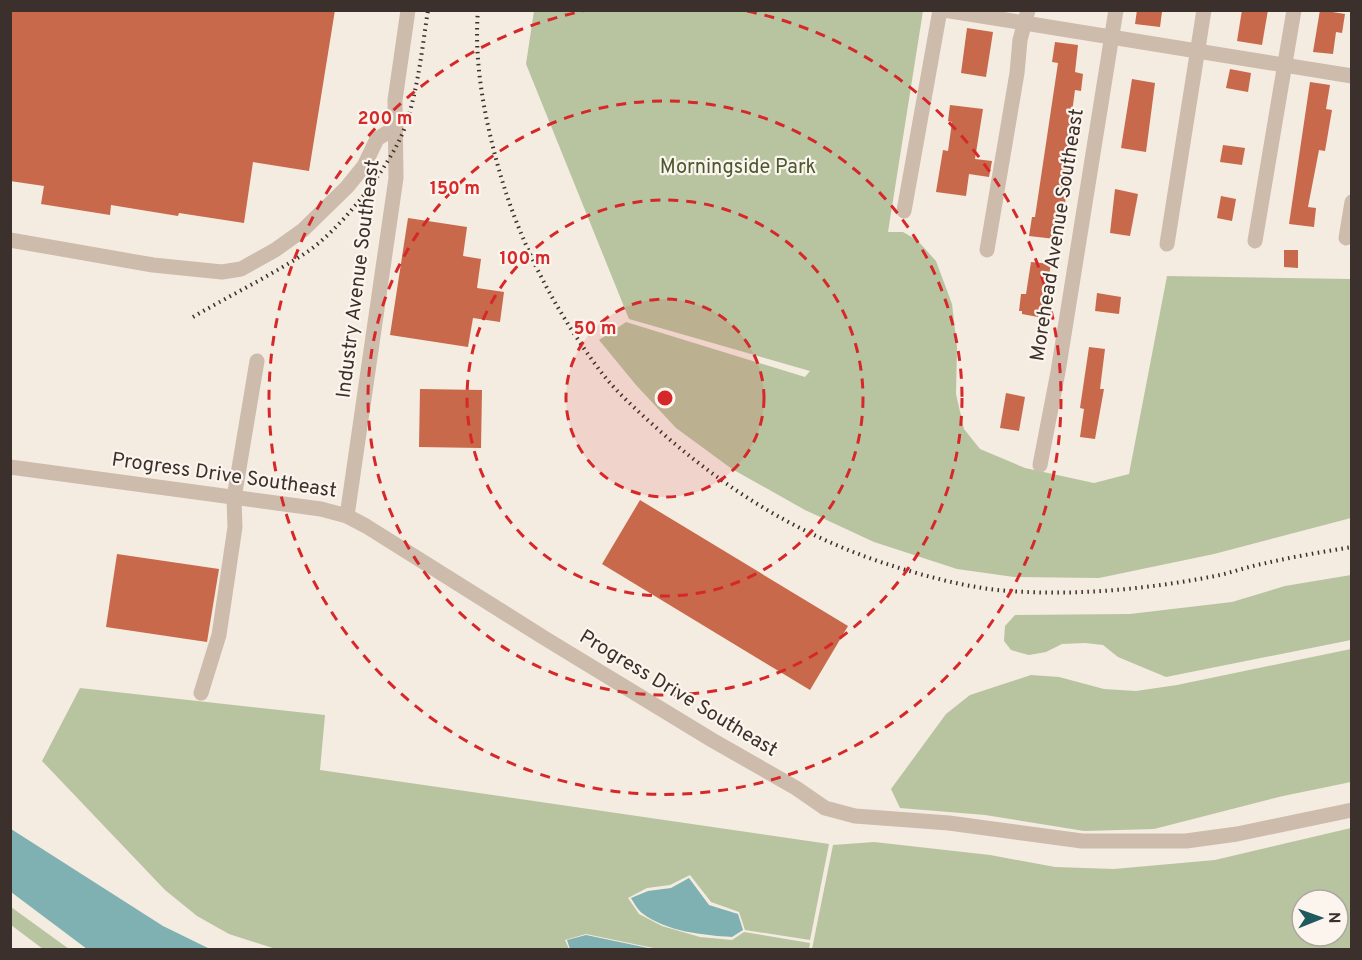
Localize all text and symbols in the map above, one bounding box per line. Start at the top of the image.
street label: Morehead Avenue Southeast [1025,107,1091,363]
text: 200 m [357,108,413,131]
park label: Morningside Park [660,155,816,181]
street label: Industry Avenue Southeast [331,158,387,400]
text: 150 m [430,178,480,201]
text: 100 m [499,248,551,271]
text: 50 m [573,318,617,341]
centre of rings [655,388,675,408]
street label: Progress Drive Southeast [110,447,338,505]
street label: Progress Drive Southeast [574,624,782,764]
north arrow [1290,888,1350,948]
text: N [1323,912,1343,924]

